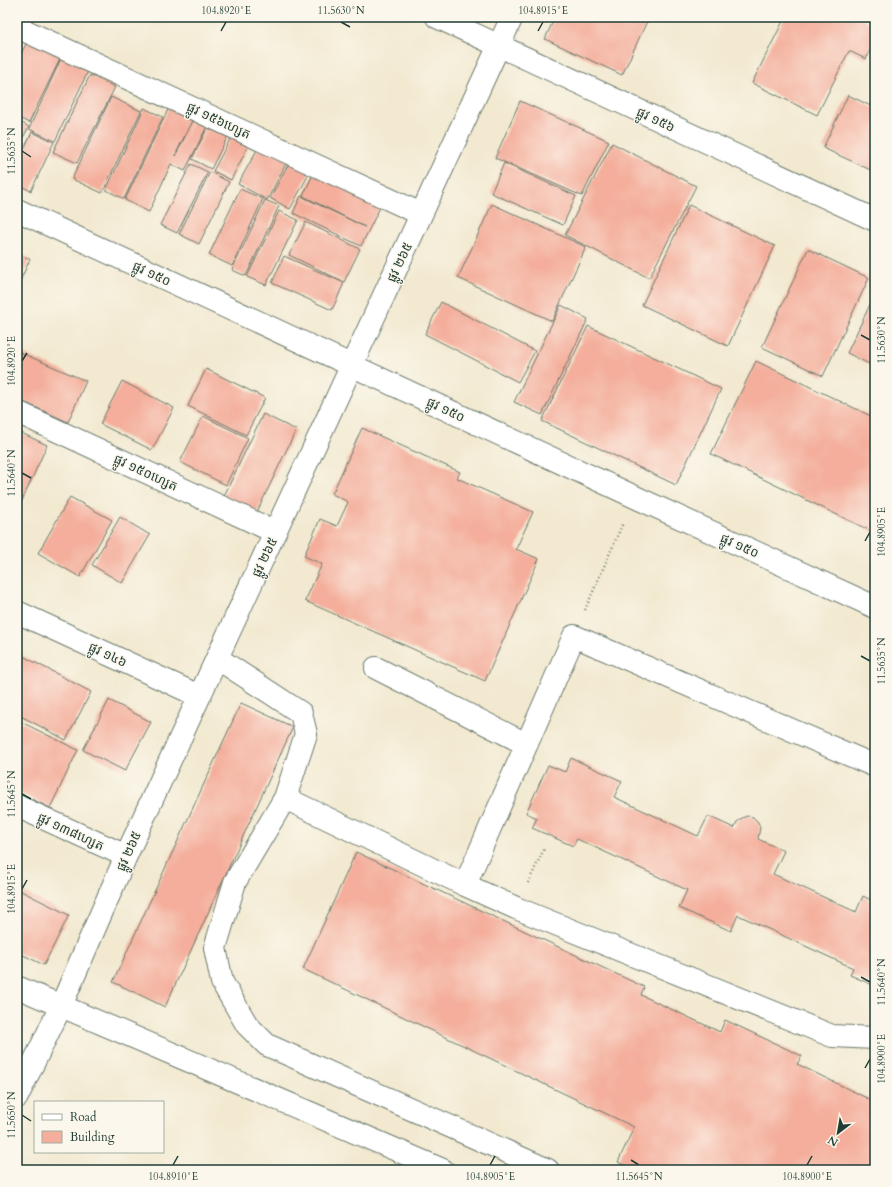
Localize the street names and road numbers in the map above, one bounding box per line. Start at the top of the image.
street label: ផ្លូវ ១៥៦ហ្សេត [183,98,254,145]
street label: ផ្លូវ ១៥៦ [633,103,678,138]
street label: ផ្លូវ ២៦៥ [383,239,419,286]
street label: ផ្លូវ ១៥០ [129,257,174,292]
street label: ផ្លូវ ១៥០ [423,393,468,428]
street label: ផ្លូវ ១៥០ហ្សេត [110,450,181,497]
street label: ផ្លូវ ១៥០ [717,529,762,564]
street label: ផ្លូវ ២៦៥ [248,534,284,581]
street label: ផ្លូវ ១៤៦ [85,638,130,673]
street label: ផ្លូវ ១៣៨ហ្សេត [34,809,107,857]
street label: ផ្លូវ ២៦៥ [112,828,147,875]

